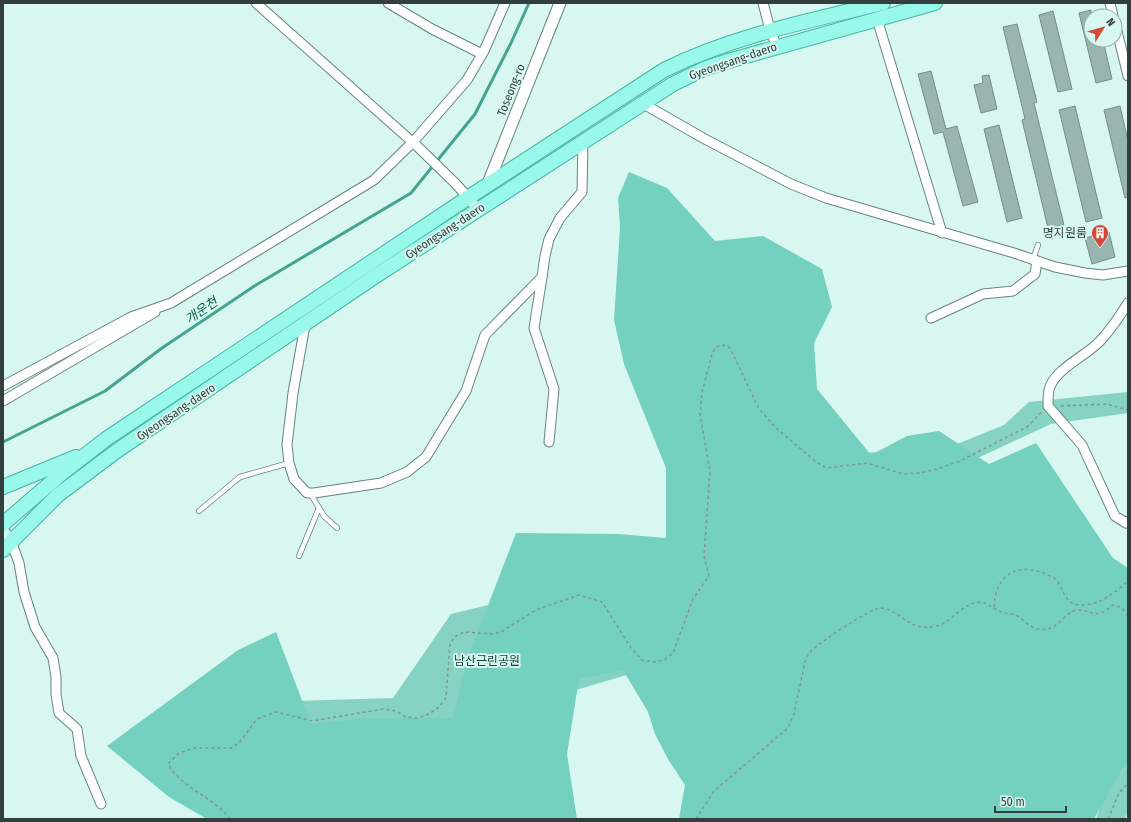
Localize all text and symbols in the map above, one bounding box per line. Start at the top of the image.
north arrow [1083,8,1123,48]
text: N [1103,16,1118,29]
street label: Gyeongsang-daero [687,39,779,83]
street label: Toseong-ro [494,62,528,118]
street label: Gyeongsang-daero [403,200,487,262]
building icon: 명지원룸 [1090,223,1110,248]
place label: 명지원룸 [1043,226,1087,240]
water label: 개운천 [182,294,221,327]
street label: Gyeongsang-daero [134,381,218,443]
park label: 남산근린공원 [454,654,520,668]
scale bar [995,788,1066,814]
text: 50 m [1001,795,1025,809]

